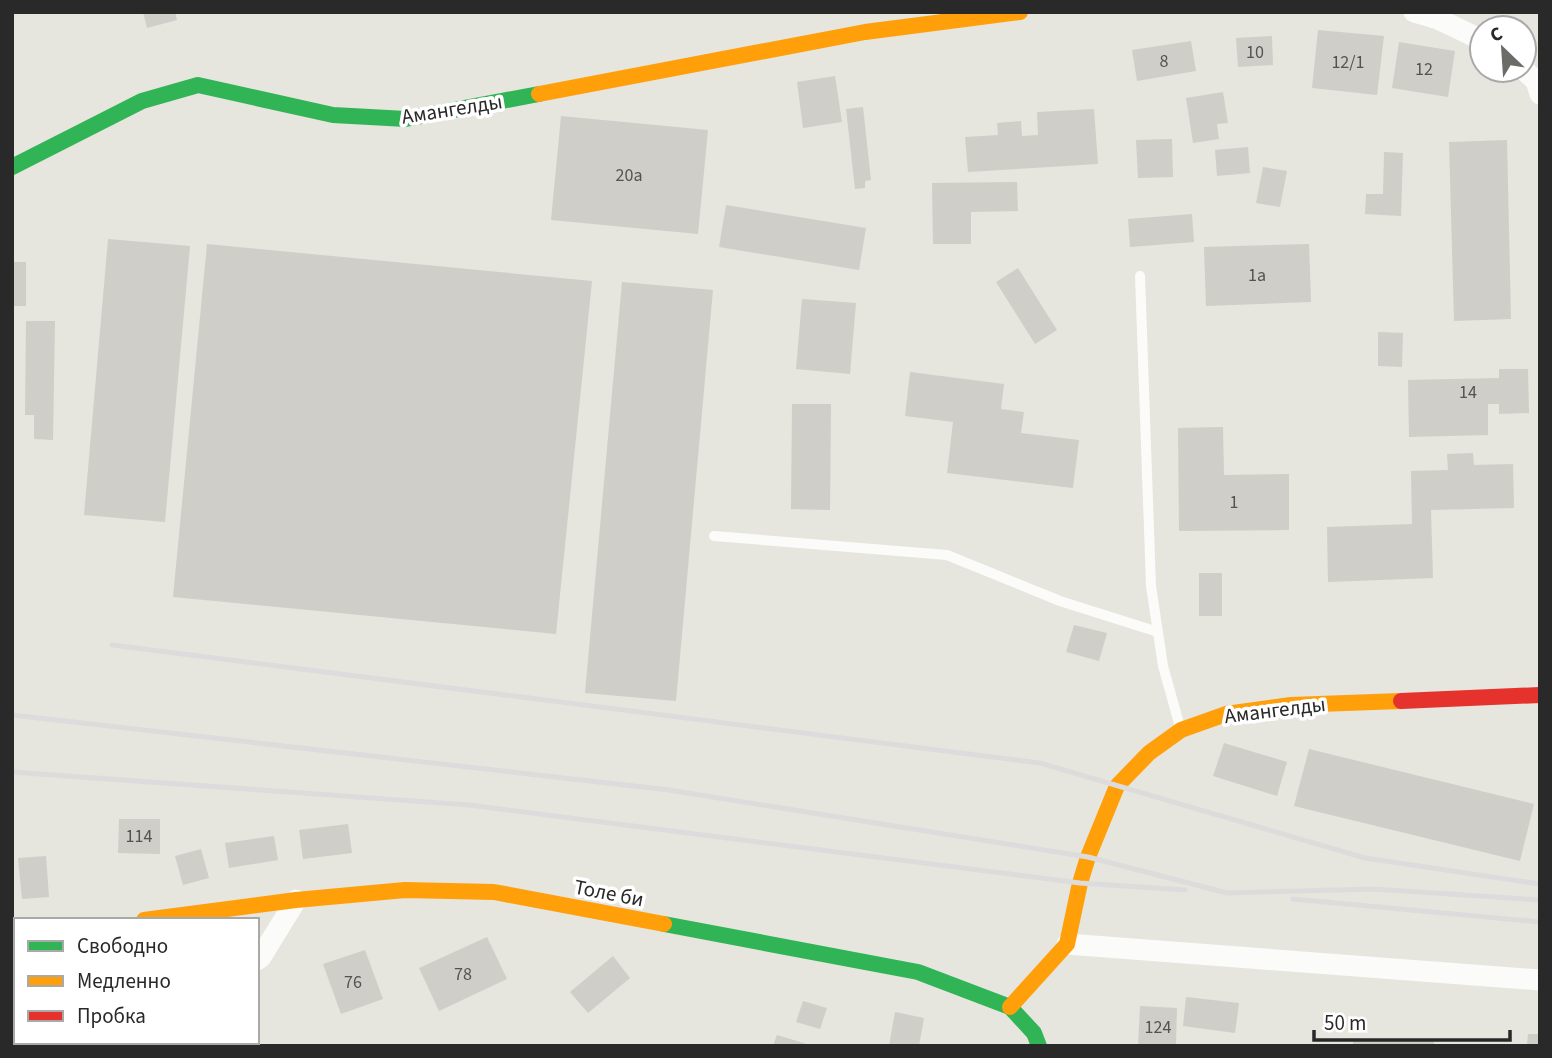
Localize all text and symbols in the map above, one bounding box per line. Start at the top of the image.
north arrow [1468,14,1538,84]
text: С [1486,20,1507,50]
house number: 10 [1246,40,1264,65]
house number: 8 [1160,49,1169,74]
house number: 12/1 [1331,50,1365,75]
house number: 12 [1415,57,1433,82]
street label: Амангелды [399,86,505,132]
house number: 20а [616,163,642,188]
house number: 1а [1248,263,1266,288]
house number: 14 [1459,380,1477,405]
house number: 1 [1230,490,1238,515]
street label: Амангелды [1223,689,1327,731]
house number: 114 [126,824,152,849]
street label: Толе би [572,872,646,914]
legend [14,918,259,1044]
text: Свободно [77,931,168,961]
house number: 78 [454,962,472,987]
text: Медленно [77,966,171,996]
house number: 76 [344,970,362,995]
scale bar [1314,998,1510,1042]
text: Пробка [77,1001,146,1031]
text: 50 m [1324,1008,1366,1038]
house number: 124 [1145,1015,1171,1040]

